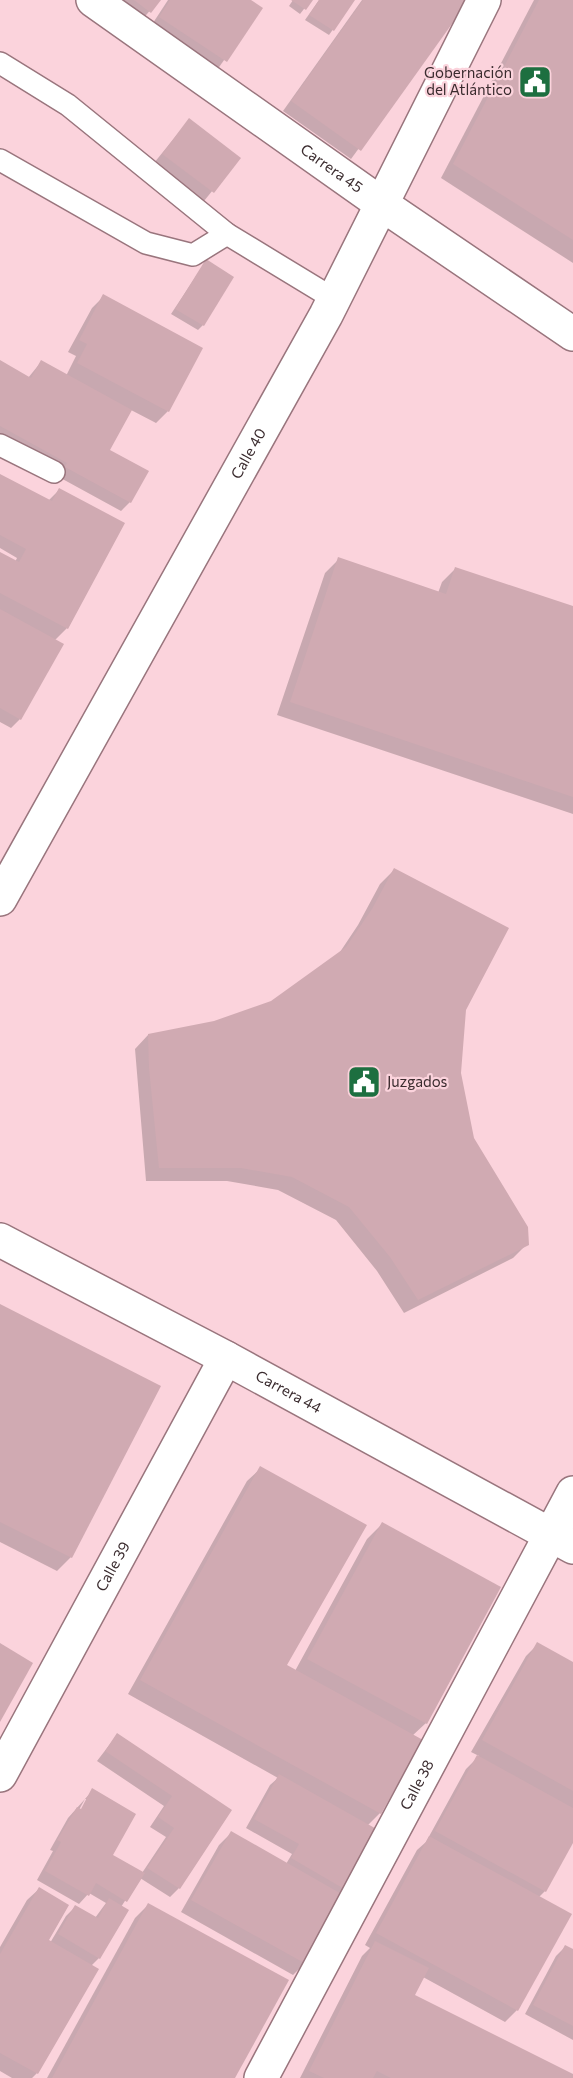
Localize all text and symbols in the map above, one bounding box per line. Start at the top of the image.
place label: Gobernación del Atlántico [424,63,512,98]
public building icon: Gobernación del Atlántico [517,64,553,100]
street label: Carrera 45 [297,140,367,196]
street label: Calle 40 [226,425,269,482]
public building icon: Juzgados [346,1064,382,1100]
place label: Juzgados [387,1072,448,1090]
street label: Carrera 44 [253,1366,325,1416]
street label: Calle 39 [91,1538,133,1594]
street label: Calle 38 [396,1756,437,1813]

